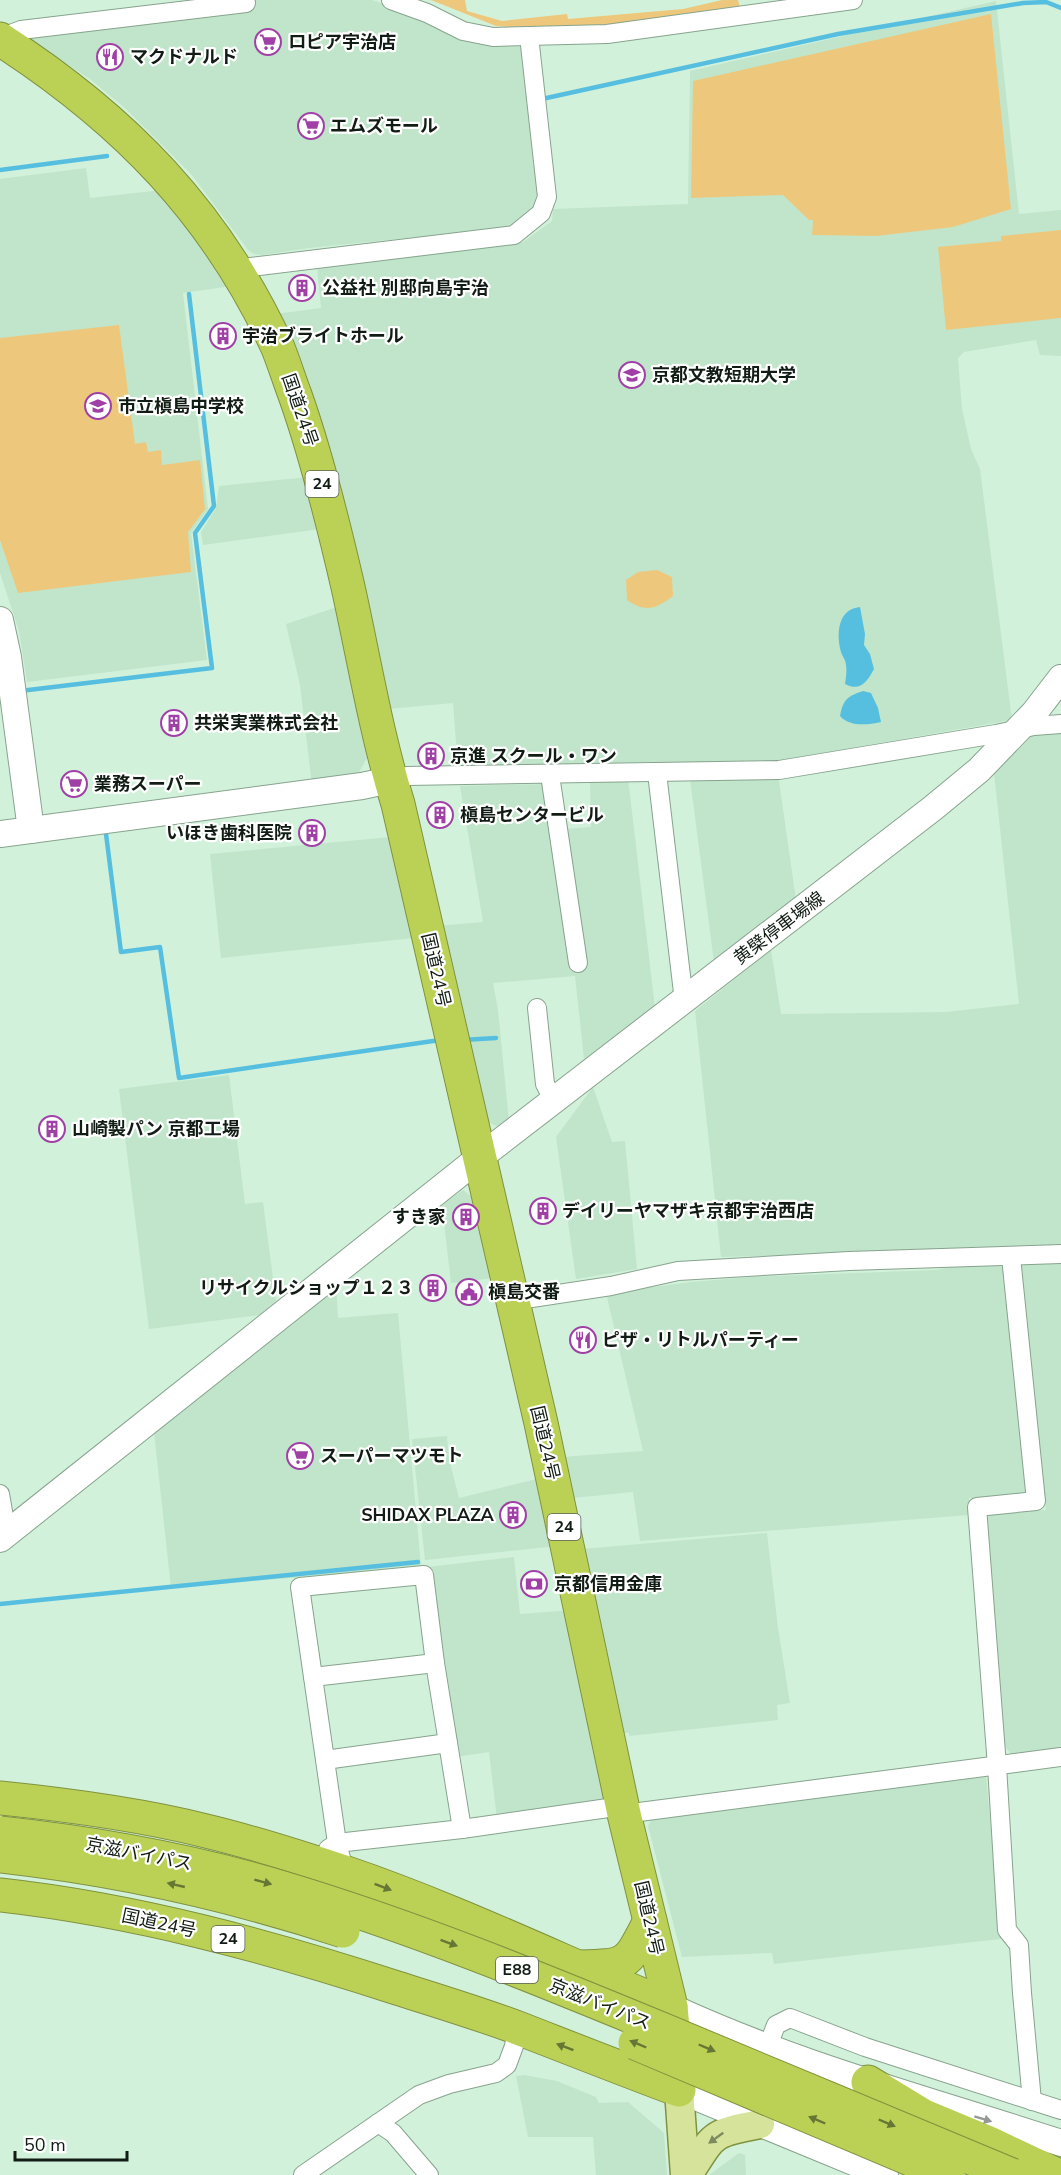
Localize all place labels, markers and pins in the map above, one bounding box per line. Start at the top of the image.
supermarket icon: ロピア宇治店 [253,27,283,57]
place label: ロピア宇治店 [288,30,396,54]
restaurant icon: マクドナルド [95,42,125,72]
place label: マクドナルド [130,45,238,69]
supermarket icon: エムズモール [296,111,326,141]
place label: エムズモール [330,114,438,138]
building icon: 公益社 別邸向島宇治 [287,273,317,303]
place label: 公益社 別邸向島宇治 [322,276,489,300]
building icon: 宇治ブライトホール [208,321,238,351]
place label: 宇治ブライトホール [242,324,404,348]
school or university icon: 京都文教短期大学 [617,360,647,390]
place label: 京都文教短期大学 [652,363,796,387]
school or university icon: 市立槇島中学校 [83,391,113,421]
place label: 市立槇島中学校 [118,394,244,418]
building icon: 共栄実業株式会社 [159,708,189,738]
place label: 共栄実業株式会社 [194,711,338,735]
building icon: 京進 スクール・ワン [416,741,446,771]
place label: 京進 スクール・ワン [450,744,617,768]
supermarket icon: 業務スーパー [59,769,89,799]
place label: 業務スーパー [94,772,202,796]
building icon: 槇島センタービル [425,800,455,830]
place label: 槇島センタービル [460,803,604,827]
building icon: いほき歯科医院 [297,818,327,848]
place label: いほき歯科医院 [166,821,292,845]
building icon: 山崎製パン 京都工場 [37,1114,67,1144]
place label: 山崎製パン 京都工場 [72,1117,240,1141]
building icon: デイリーヤマザキ京都宇治西店 [528,1196,558,1226]
place label: デイリーヤマザキ京都宇治西店 [562,1199,814,1223]
building icon: すき家 [451,1202,481,1232]
place label: すき家 [392,1205,446,1229]
building icon: リサイクルショップ１２３ [418,1273,448,1303]
place label: リサイクルショップ１２３ [199,1276,414,1300]
public building icon: 槇島交番 [454,1277,484,1307]
place label: 槇島交番 [488,1280,560,1304]
restaurant icon: ピザ・リトルパーティー [568,1325,598,1355]
place label: ピザ・リトルパーティー [602,1328,799,1352]
supermarket icon: スーパーマツモト [285,1441,315,1471]
place label: スーパーマツモト [320,1444,464,1468]
building icon: SHIDAX PLAZA [498,1500,528,1530]
place label: SHIDAX PLAZA [361,1503,495,1527]
bank icon: 京都信用金庫 [519,1569,549,1599]
place label: 京都信用金庫 [554,1572,662,1596]

